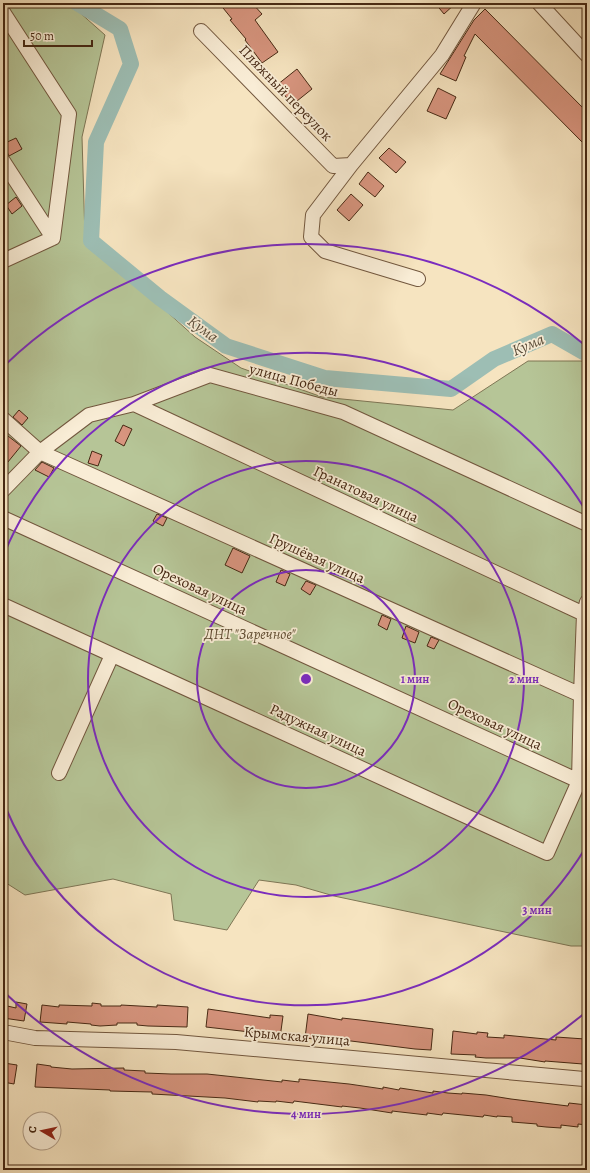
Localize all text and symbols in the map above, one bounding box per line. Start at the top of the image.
scale bar [24,22,92,48]
text: 50 m [30,28,54,44]
street label: Пляжный переулок [235,40,337,146]
water label: Кума [183,310,223,348]
water label: Кума [508,328,548,362]
street label: улица Победы [246,358,341,401]
street label: Гранатовая улица [310,461,422,527]
street label: Грушёвая улица [266,528,368,588]
street label: Ореховая улица [150,558,251,620]
park label: ДНТ "Заречное" [203,624,296,644]
text: 1 мин [401,671,429,687]
text: 2 мин [509,671,539,687]
centre of rings [299,672,313,686]
street label: Ореховая улица [445,693,546,755]
street label: Радужная улица [266,699,370,761]
text: 3 мин [522,902,552,918]
street label: Крымская улица [243,1021,351,1051]
text: 4 мин [291,1106,321,1122]
north arrow [22,1111,62,1151]
text: С [25,1125,41,1134]

